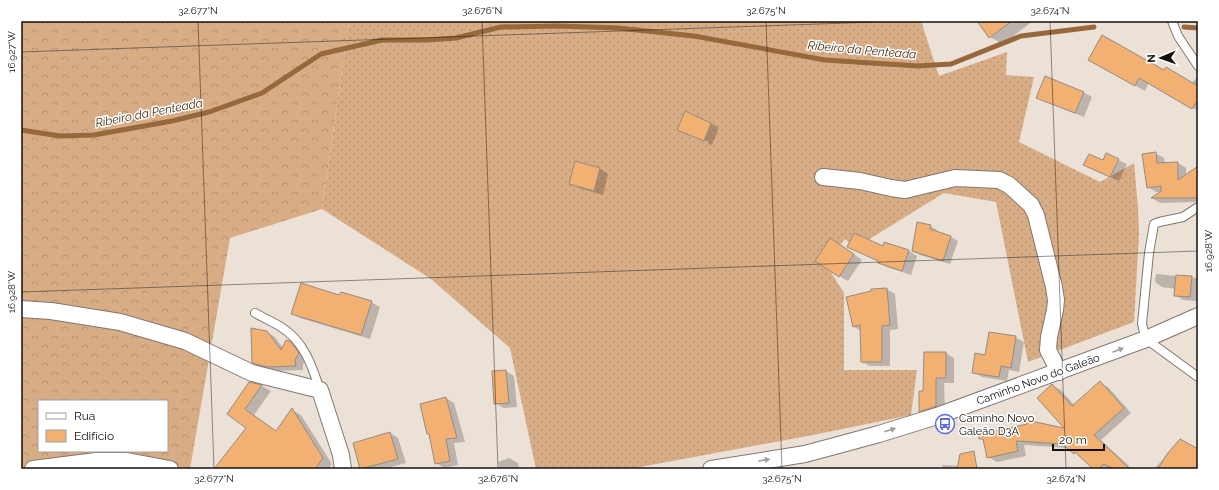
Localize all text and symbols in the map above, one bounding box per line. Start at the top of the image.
text: 32.677°N [178,5,218,16]
text: 32.676°N [462,5,502,16]
text: 32.675°N [746,5,786,16]
text: 32.674°N [1030,5,1070,16]
text: 16.927°W [6,31,17,73]
water label: Ribeiro da Penteada [807,38,917,62]
north arrow [1141,38,1181,78]
text: N [1145,54,1158,63]
water label: Ribeiro da Penteada [94,96,204,130]
text: 16.928°W [1203,229,1214,272]
text: 16.928°W [6,270,17,313]
one-way arrow [1113,346,1125,352]
street label: Caminho Novo do Galeão [975,351,1102,408]
legend [38,400,168,452]
text: Rua [74,409,95,423]
place label: Caminho Novo Galeão D3A [959,412,1035,438]
bus stop icon: Caminho Novo Galeão D3A [934,413,956,435]
scale bar [1053,426,1104,452]
one-way arrow [884,427,896,433]
text: Edifício [74,429,114,443]
text: 20 m [1059,433,1087,447]
one-way arrow [758,457,770,463]
text: 32.677°N [194,473,234,484]
text: 32.676°N [478,473,518,484]
text: 32.675°N [762,473,802,484]
text: 32.674°N [1046,473,1086,484]

